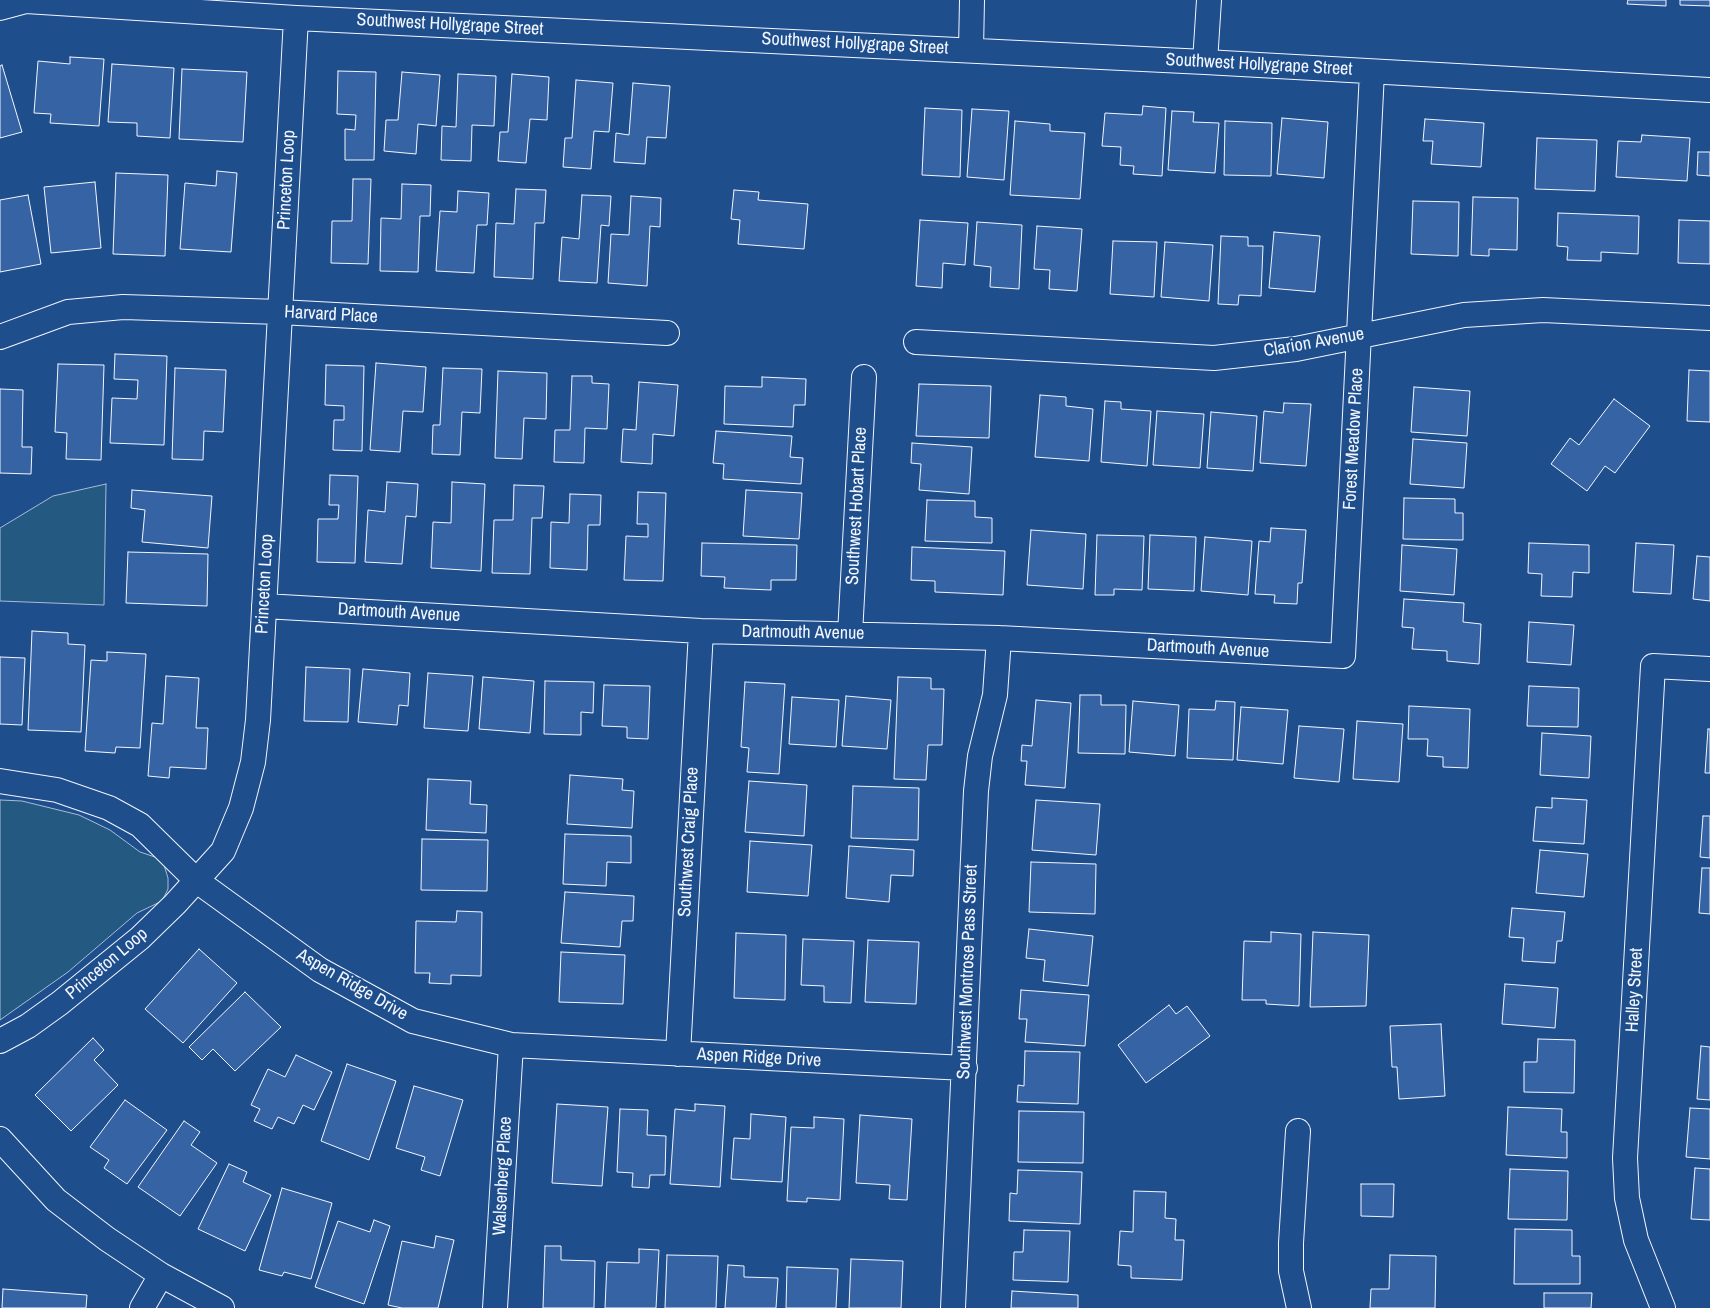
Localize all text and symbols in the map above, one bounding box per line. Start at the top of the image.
street label: Southwest Hollygrape Street [356,9,544,41]
street label: Southwest Hollygrape Street [761,28,949,60]
street label: Southwest Hollygrape Street [1165,49,1353,81]
street label: Princeton Loop [274,129,300,231]
street label: Harvard Place [284,302,378,328]
street label: Clarion Avenue [1262,324,1366,362]
street label: Forest Meadow Place [1339,368,1369,510]
street label: Southwest Hobart Place [842,426,872,586]
street label: Princeton Loop [252,533,278,635]
street label: Dartmouth Avenue [337,599,461,627]
street label: Dartmouth Avenue [741,621,865,645]
street label: Dartmouth Avenue [1146,635,1270,663]
street label: Southwest Craig Place [674,766,704,918]
street label: Southwest Montrose Pass Street [953,864,983,1080]
street label: Princeton Loop [62,924,152,1004]
street label: Aspen Ridge Drive [293,944,411,1026]
street label: Halley Street [1622,947,1648,1033]
street label: Aspen Ridge Drive [696,1044,822,1072]
street label: Walsenberg Place [489,1116,517,1236]

